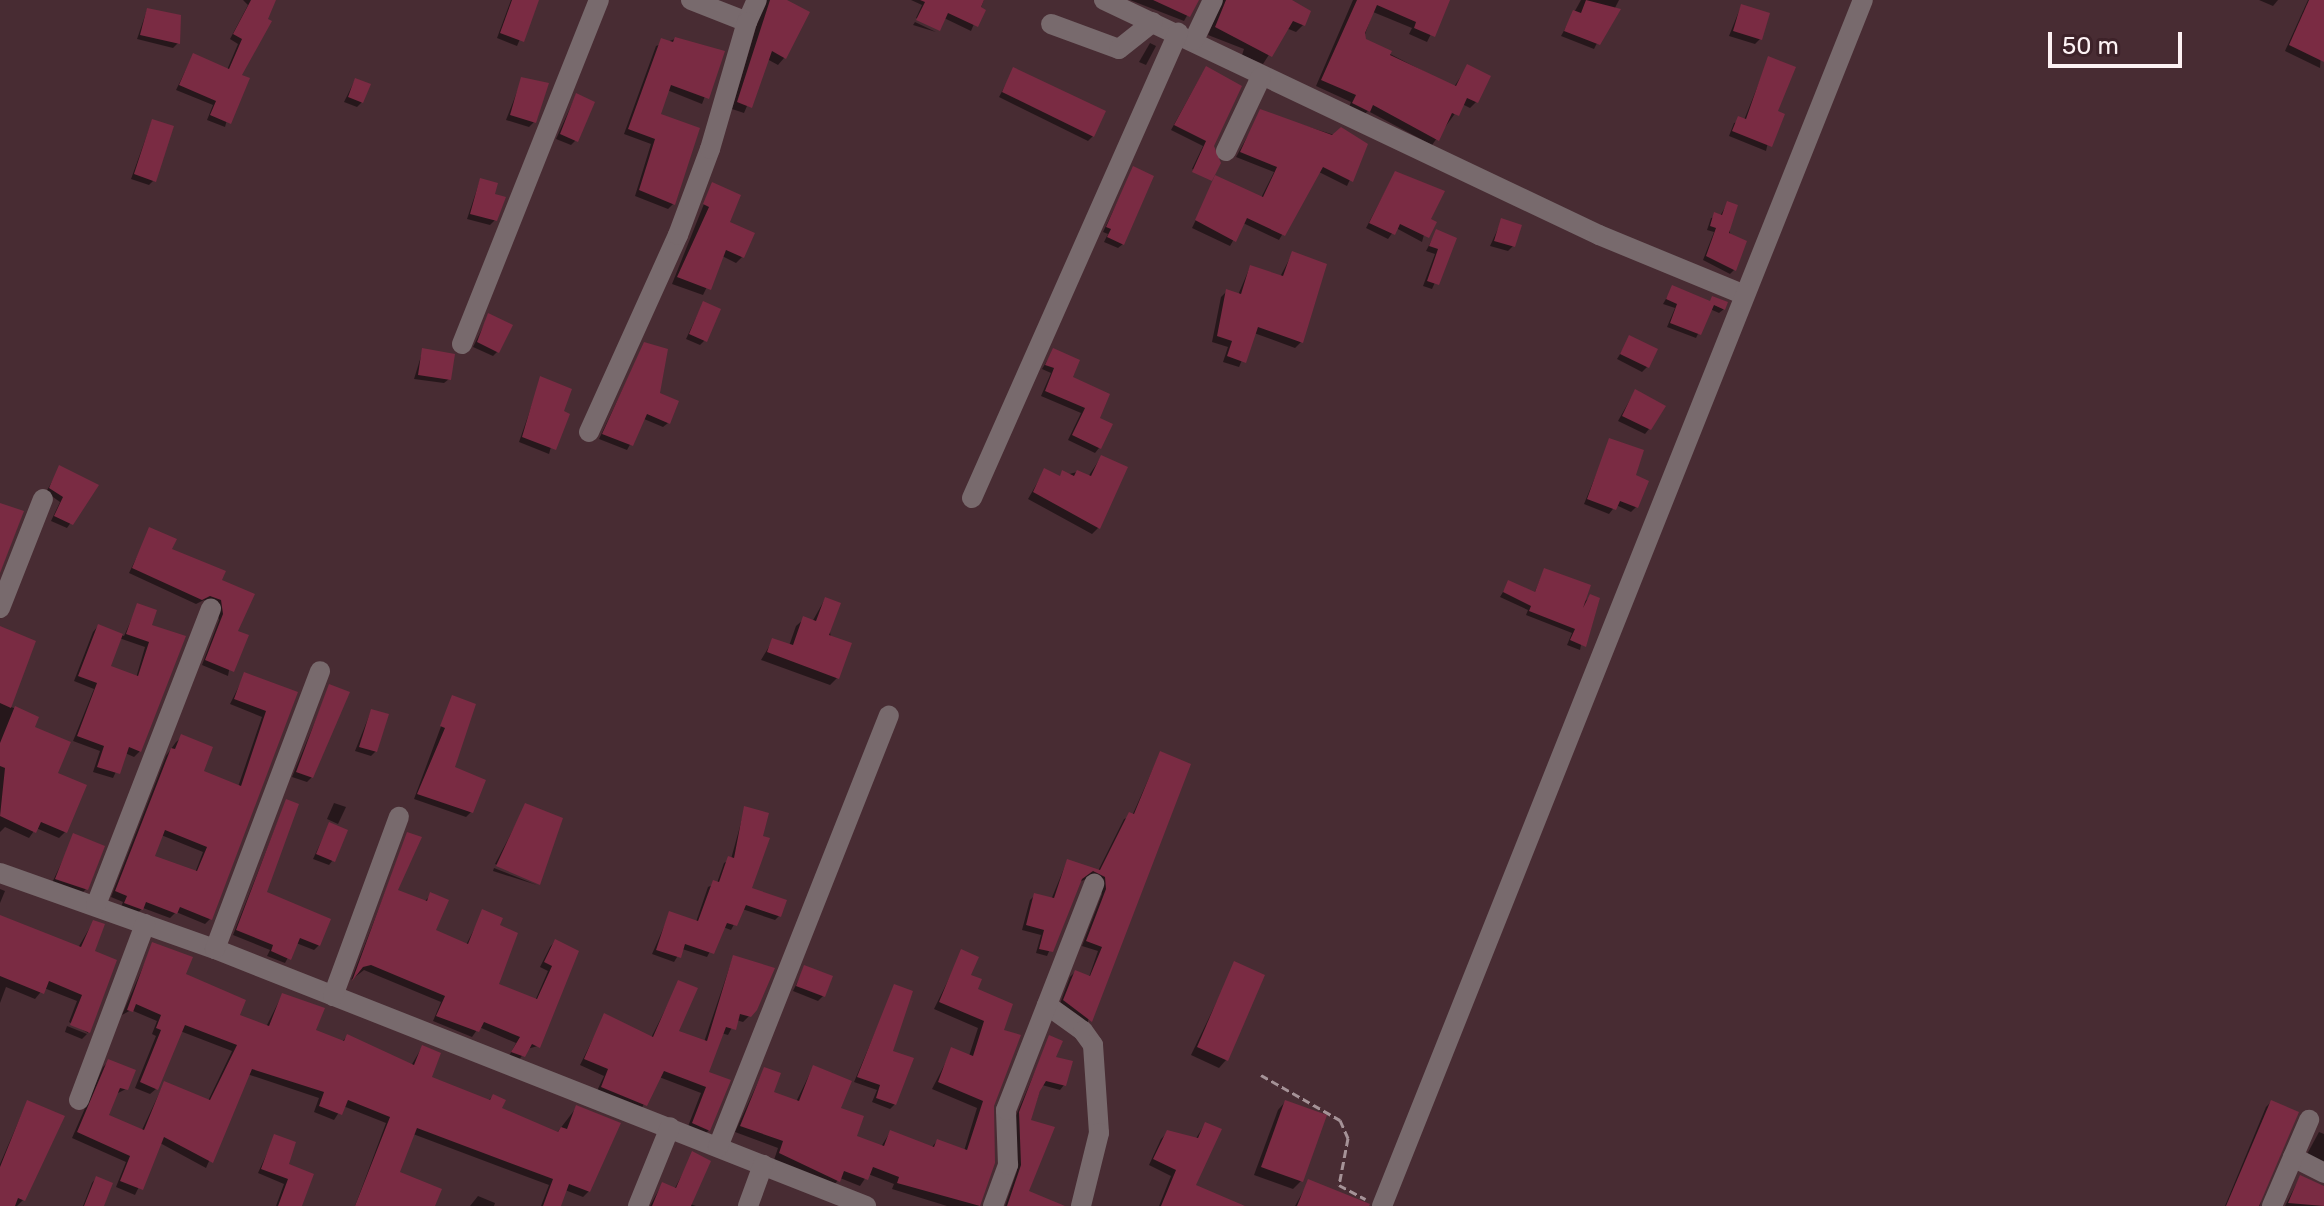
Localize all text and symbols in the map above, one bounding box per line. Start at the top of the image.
scale bar [2052,16,2186,66]
text: 50 m [2062,32,2119,60]

